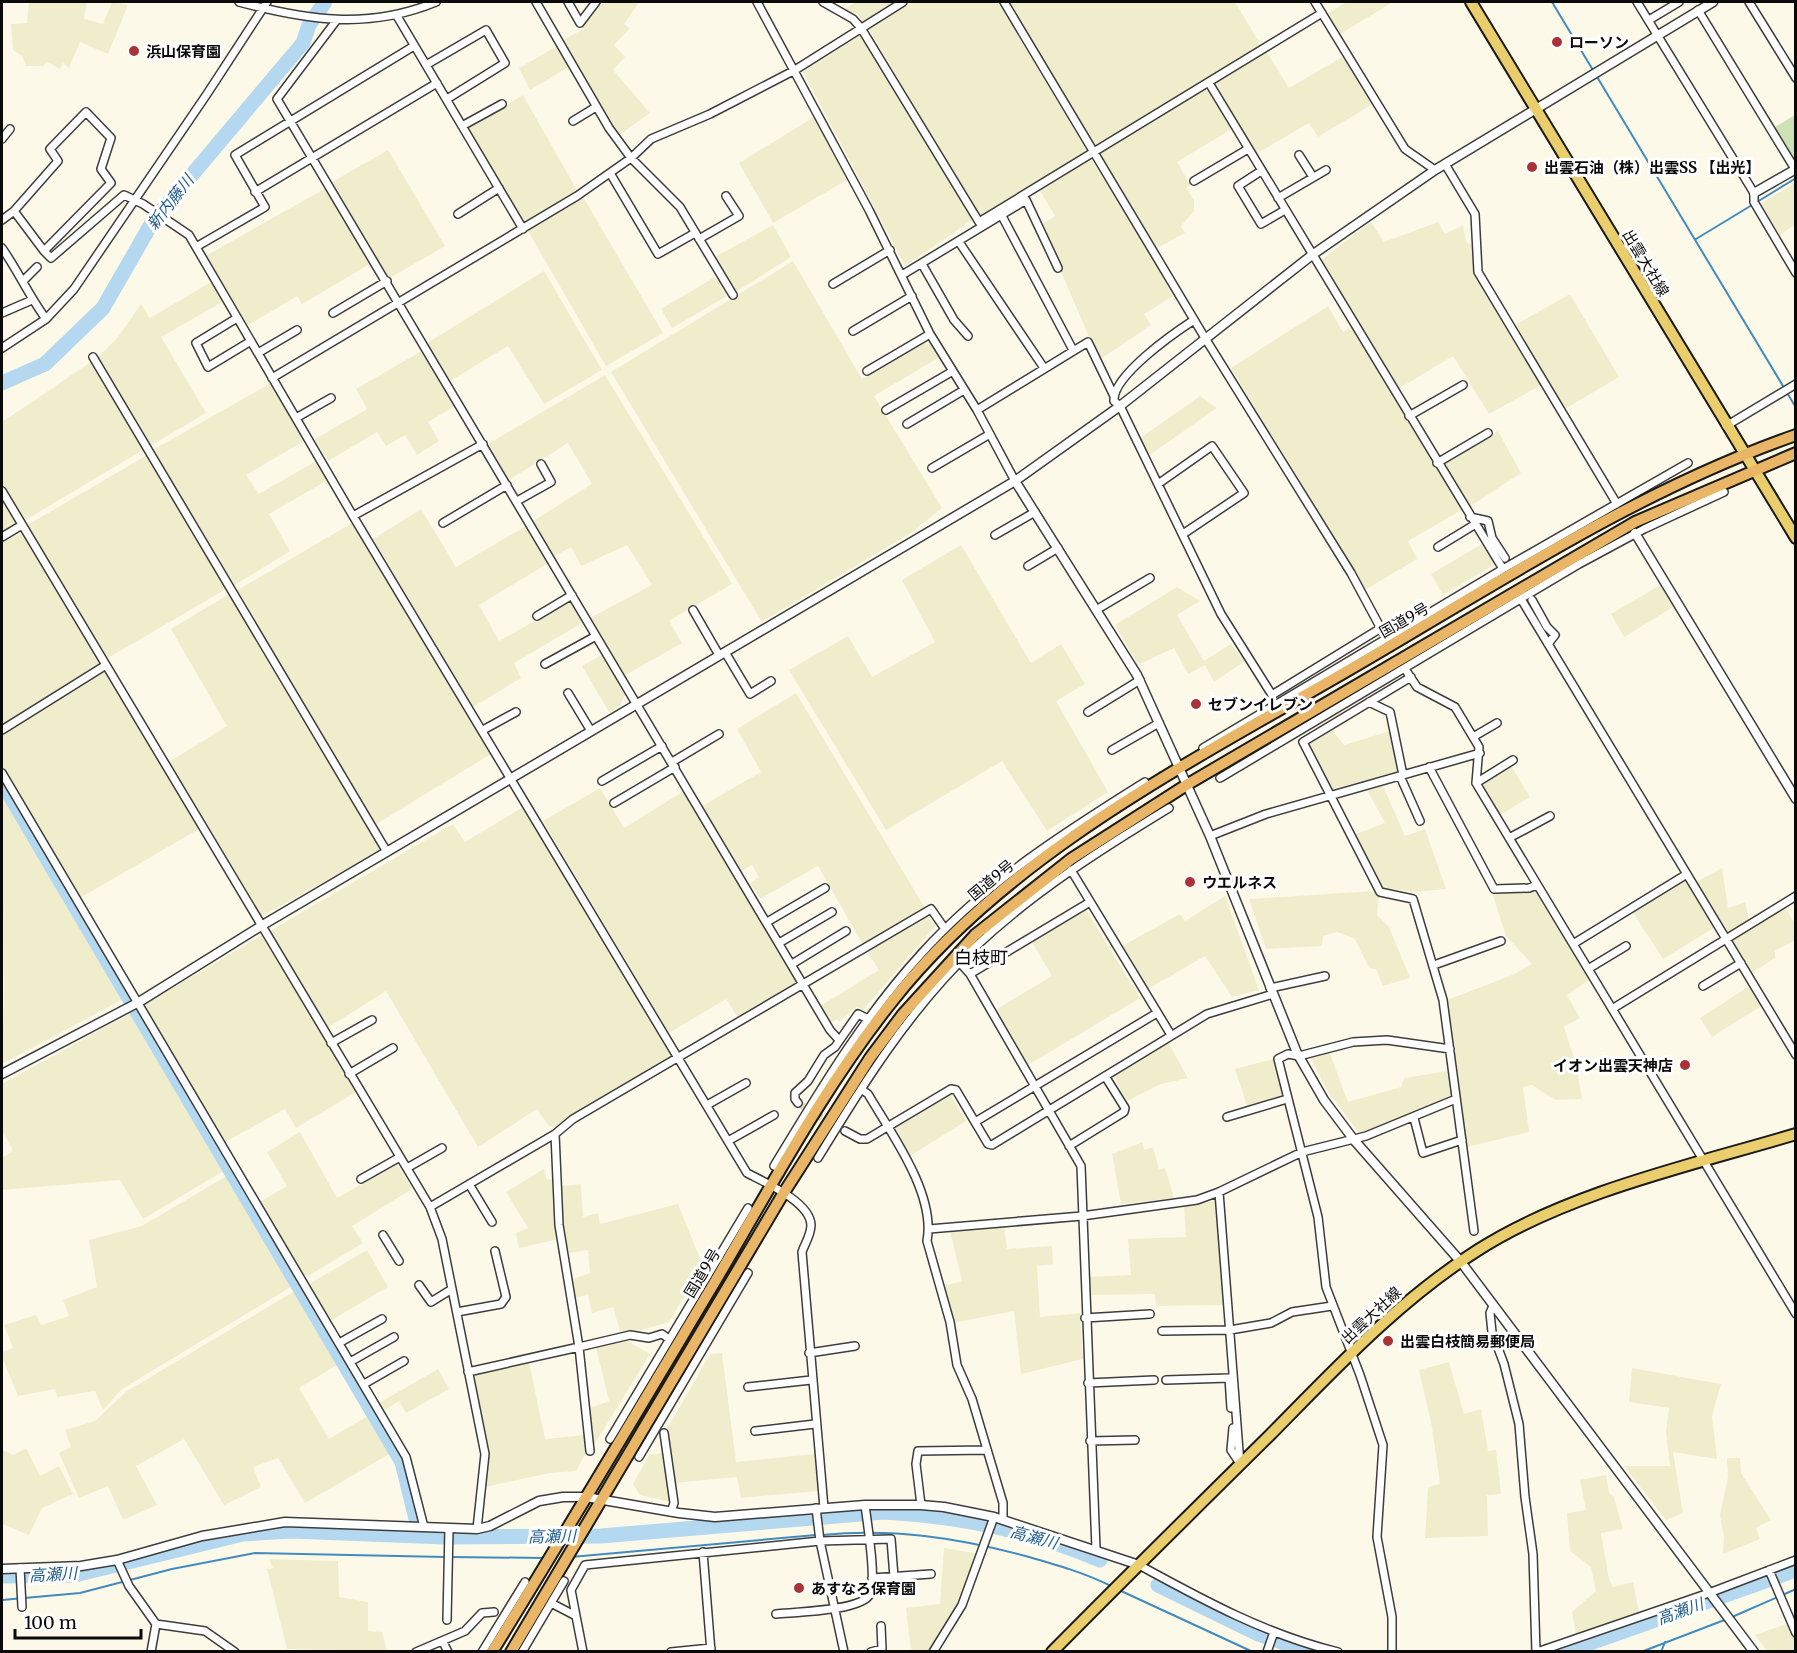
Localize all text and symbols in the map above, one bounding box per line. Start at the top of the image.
place label: ローソン [1569,33,1629,52]
marker: ローソン [1550,35,1564,49]
place label: 浜山保育園 [146,42,221,61]
marker: 浜山保育園 [127,44,141,58]
place label: 出雲石油（株）出雲SS 【出光】 [1544,158,1761,177]
marker: 出雲石油（株）出雲SS 【出光】 [1525,160,1539,174]
water label: 新内藤川 [142,169,199,233]
street label: 出雲大社線 [1619,226,1673,300]
street label: 国道9号 [1376,598,1432,642]
place label: セブンイレブン [1208,695,1313,714]
marker: セブンイレブン [1189,697,1203,711]
street label: 国道9号 [964,855,1018,905]
place label: ウエルネス [1202,873,1277,892]
marker: ウエルネス [1183,875,1197,889]
district label: 白枝町 [954,946,1008,969]
place label: イオン出雲天神店 [1553,1056,1673,1075]
marker: イオン出雲天神店 [1678,1058,1692,1072]
street label: 国道9号 [680,1245,724,1301]
street label: 出雲大社線 [1337,1282,1405,1348]
place label: 出雲白枝簡易郵便局 [1400,1332,1535,1351]
marker: 出雲白枝簡易郵便局 [1381,1334,1395,1348]
water label: 高瀬川 [1008,1521,1062,1553]
water label: 高瀬川 [528,1526,578,1546]
water label: 高瀬川 [29,1563,79,1585]
place label: あすなろ保育園 [811,1579,916,1598]
marker: あすなろ保育園 [792,1581,806,1595]
water label: 高瀬川 [1654,1593,1708,1629]
scale bar [15,1602,141,1640]
text: 100 m [24,1611,77,1634]

